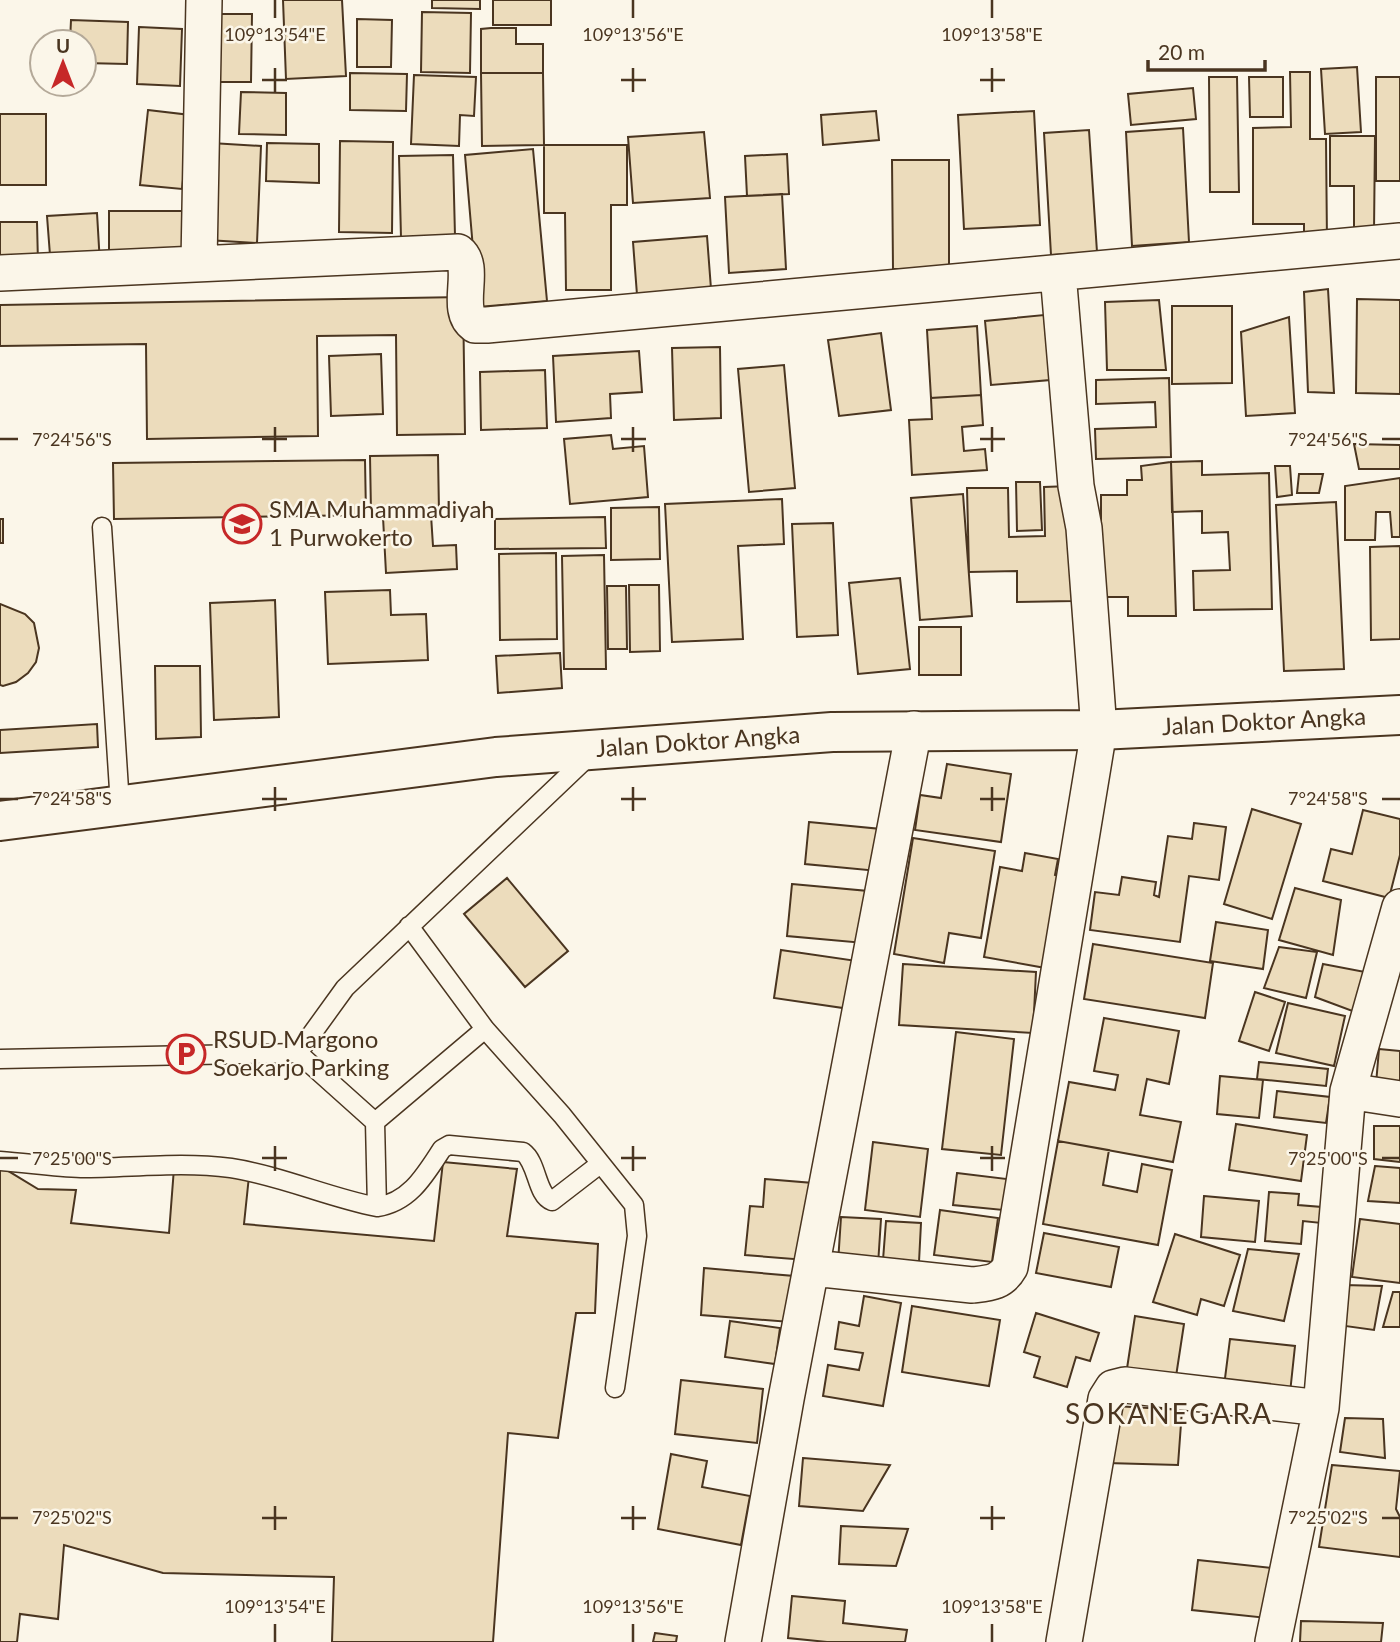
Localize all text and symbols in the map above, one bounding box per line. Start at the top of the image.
text: 109°13'54"E [224,23,326,45]
text: 109°13'56"E [582,23,684,45]
text: 109°13'58"E [941,23,1043,45]
north arrow [28,28,98,98]
scale bar [1148,28,1265,72]
text: U [56,34,70,57]
text: 20 m [1158,39,1205,64]
text: 7°24'56"S [32,428,112,450]
text: 7°24'56"S [1288,428,1368,450]
place label: SMA Muhammadiyah 1 Purwokerto [269,494,495,551]
school or university icon: SMA Muhammadiyah 1 Purwokerto [221,503,263,545]
street label: Jalan Doktor Angka [1161,701,1367,740]
street label: Jalan Doktor Angka [595,719,801,762]
text: 7°24'58"S [32,787,112,809]
text: 7°24'58"S [1288,787,1368,809]
place label: RSUD Margono Soekarjo Parking [213,1024,389,1081]
parking icon: RSUD Margono Soekarjo Parking [165,1033,207,1075]
text: 7°25'00"S [32,1147,112,1169]
text: 7°25'00"S [1288,1147,1368,1169]
district label: SOKANEGARA [1065,1396,1273,1430]
text: 7°25'02"S [32,1506,112,1528]
text: 7°25'02"S [1288,1506,1368,1528]
text: 109°13'54"E [224,1595,326,1617]
text: 109°13'56"E [582,1595,684,1617]
text: 109°13'58"E [941,1595,1043,1617]

